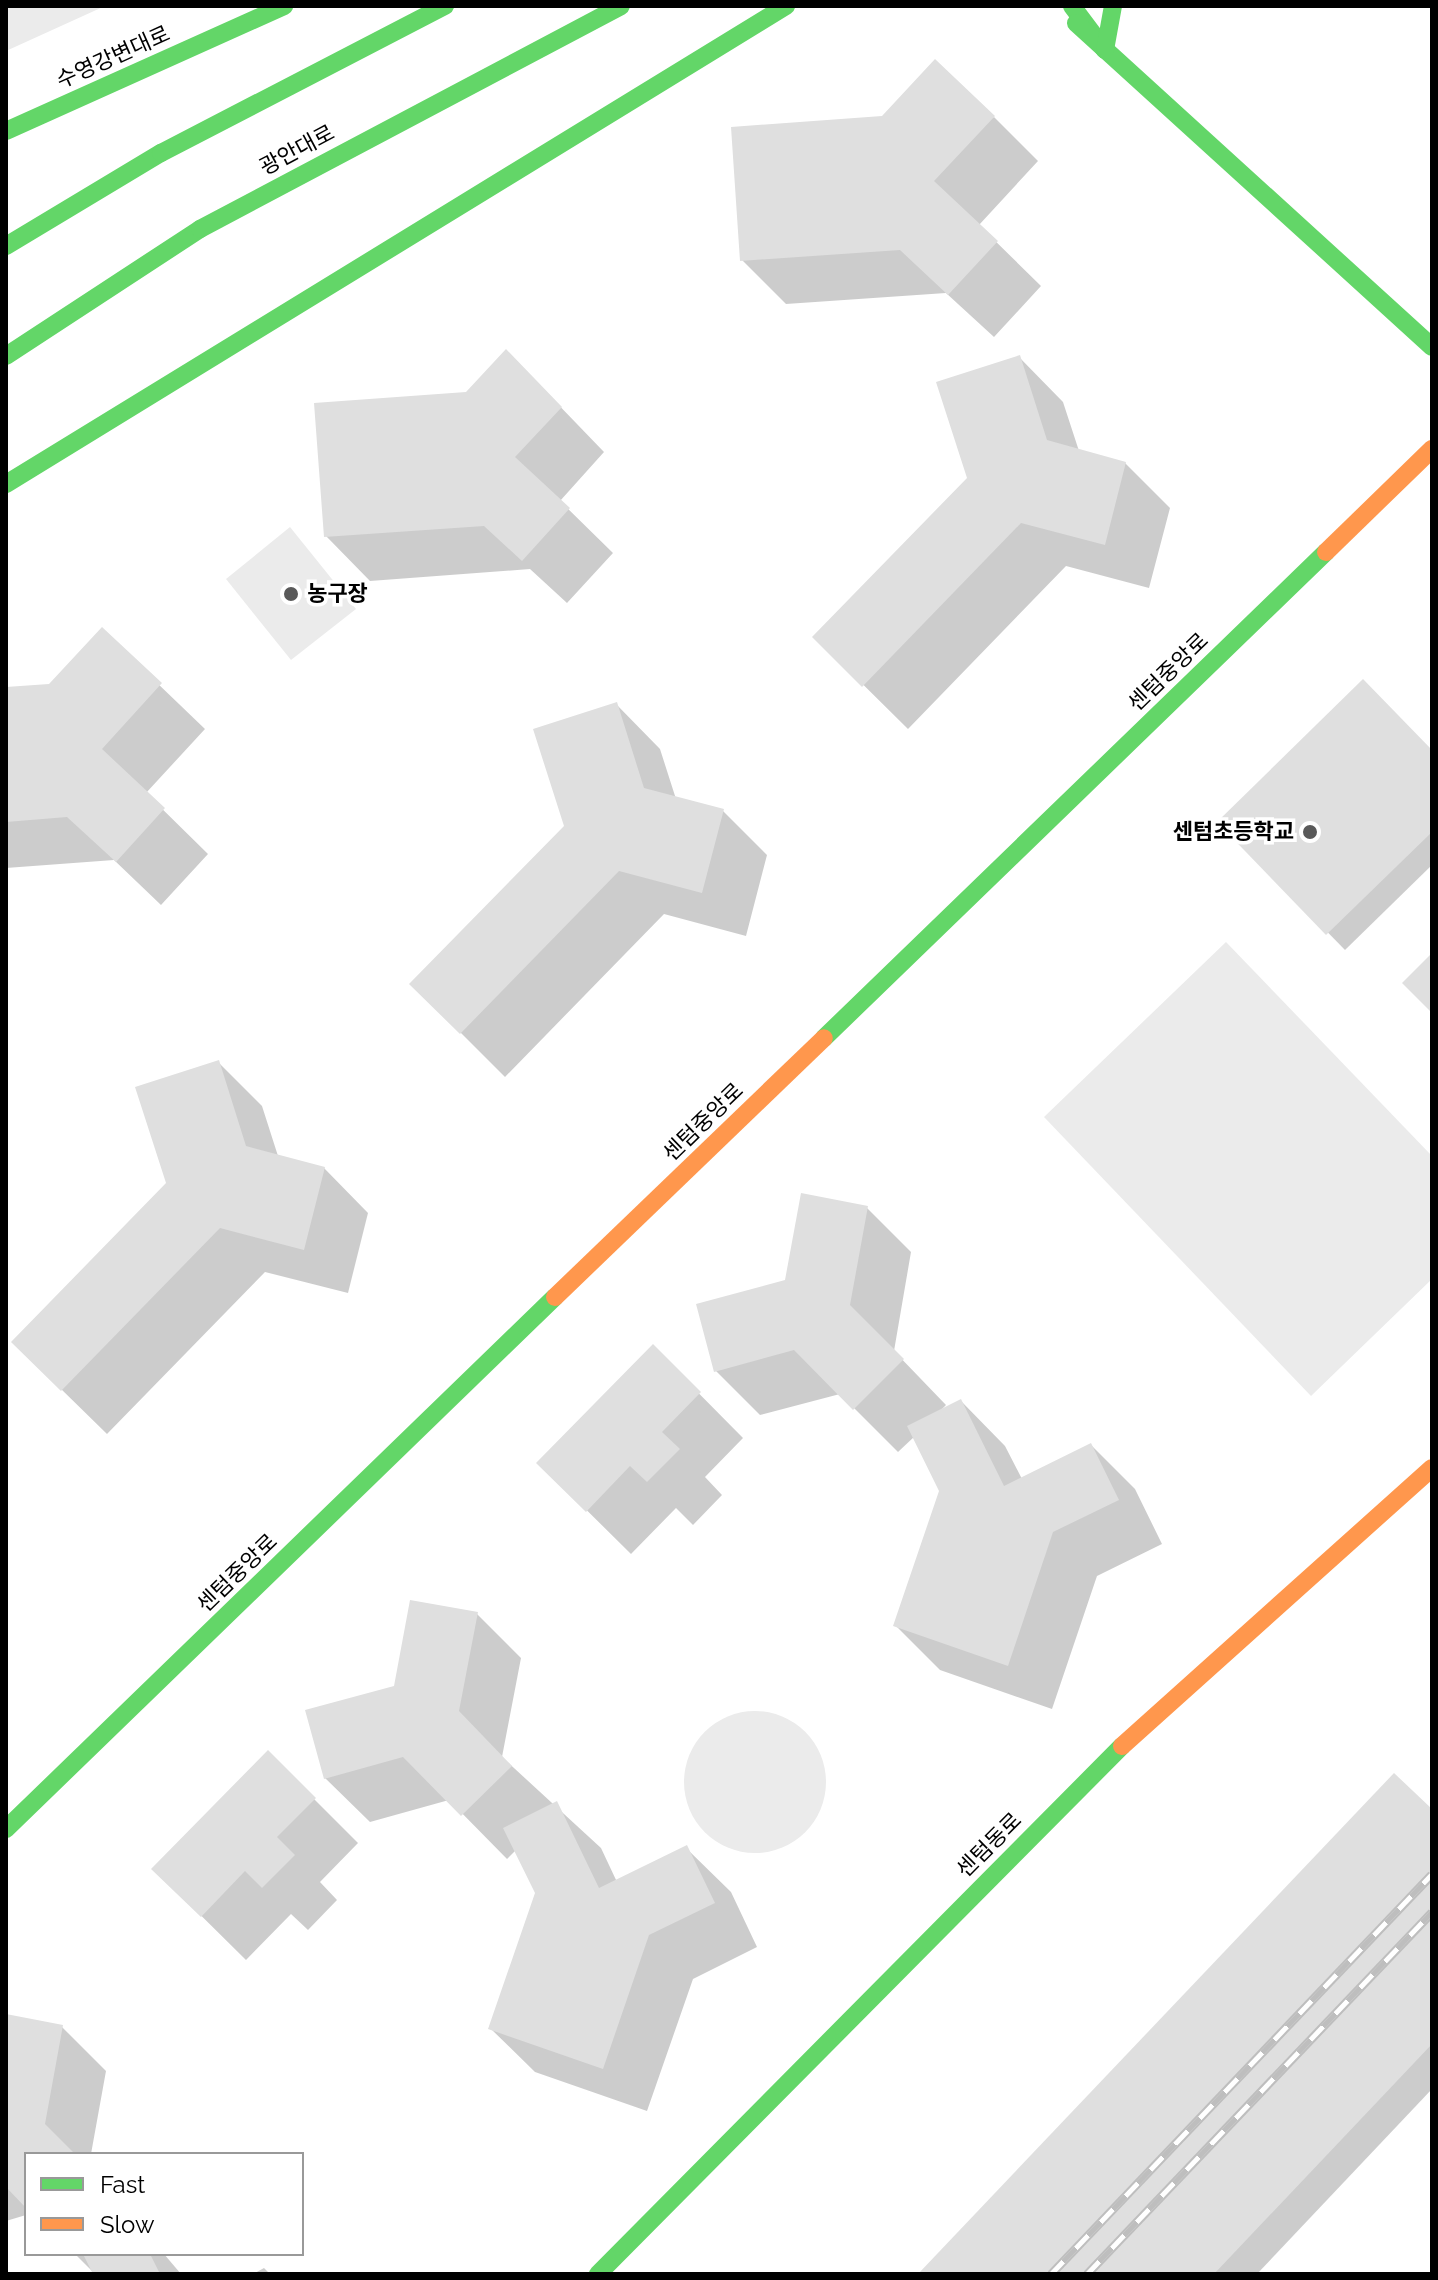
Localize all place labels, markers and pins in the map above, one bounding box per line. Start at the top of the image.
place label: 농구장 [307,581,368,607]
marker: 농구장 [282,585,300,603]
place label: 센텀초등학교 [1173,819,1294,845]
marker: 센텀초등학교 [1301,823,1319,841]

